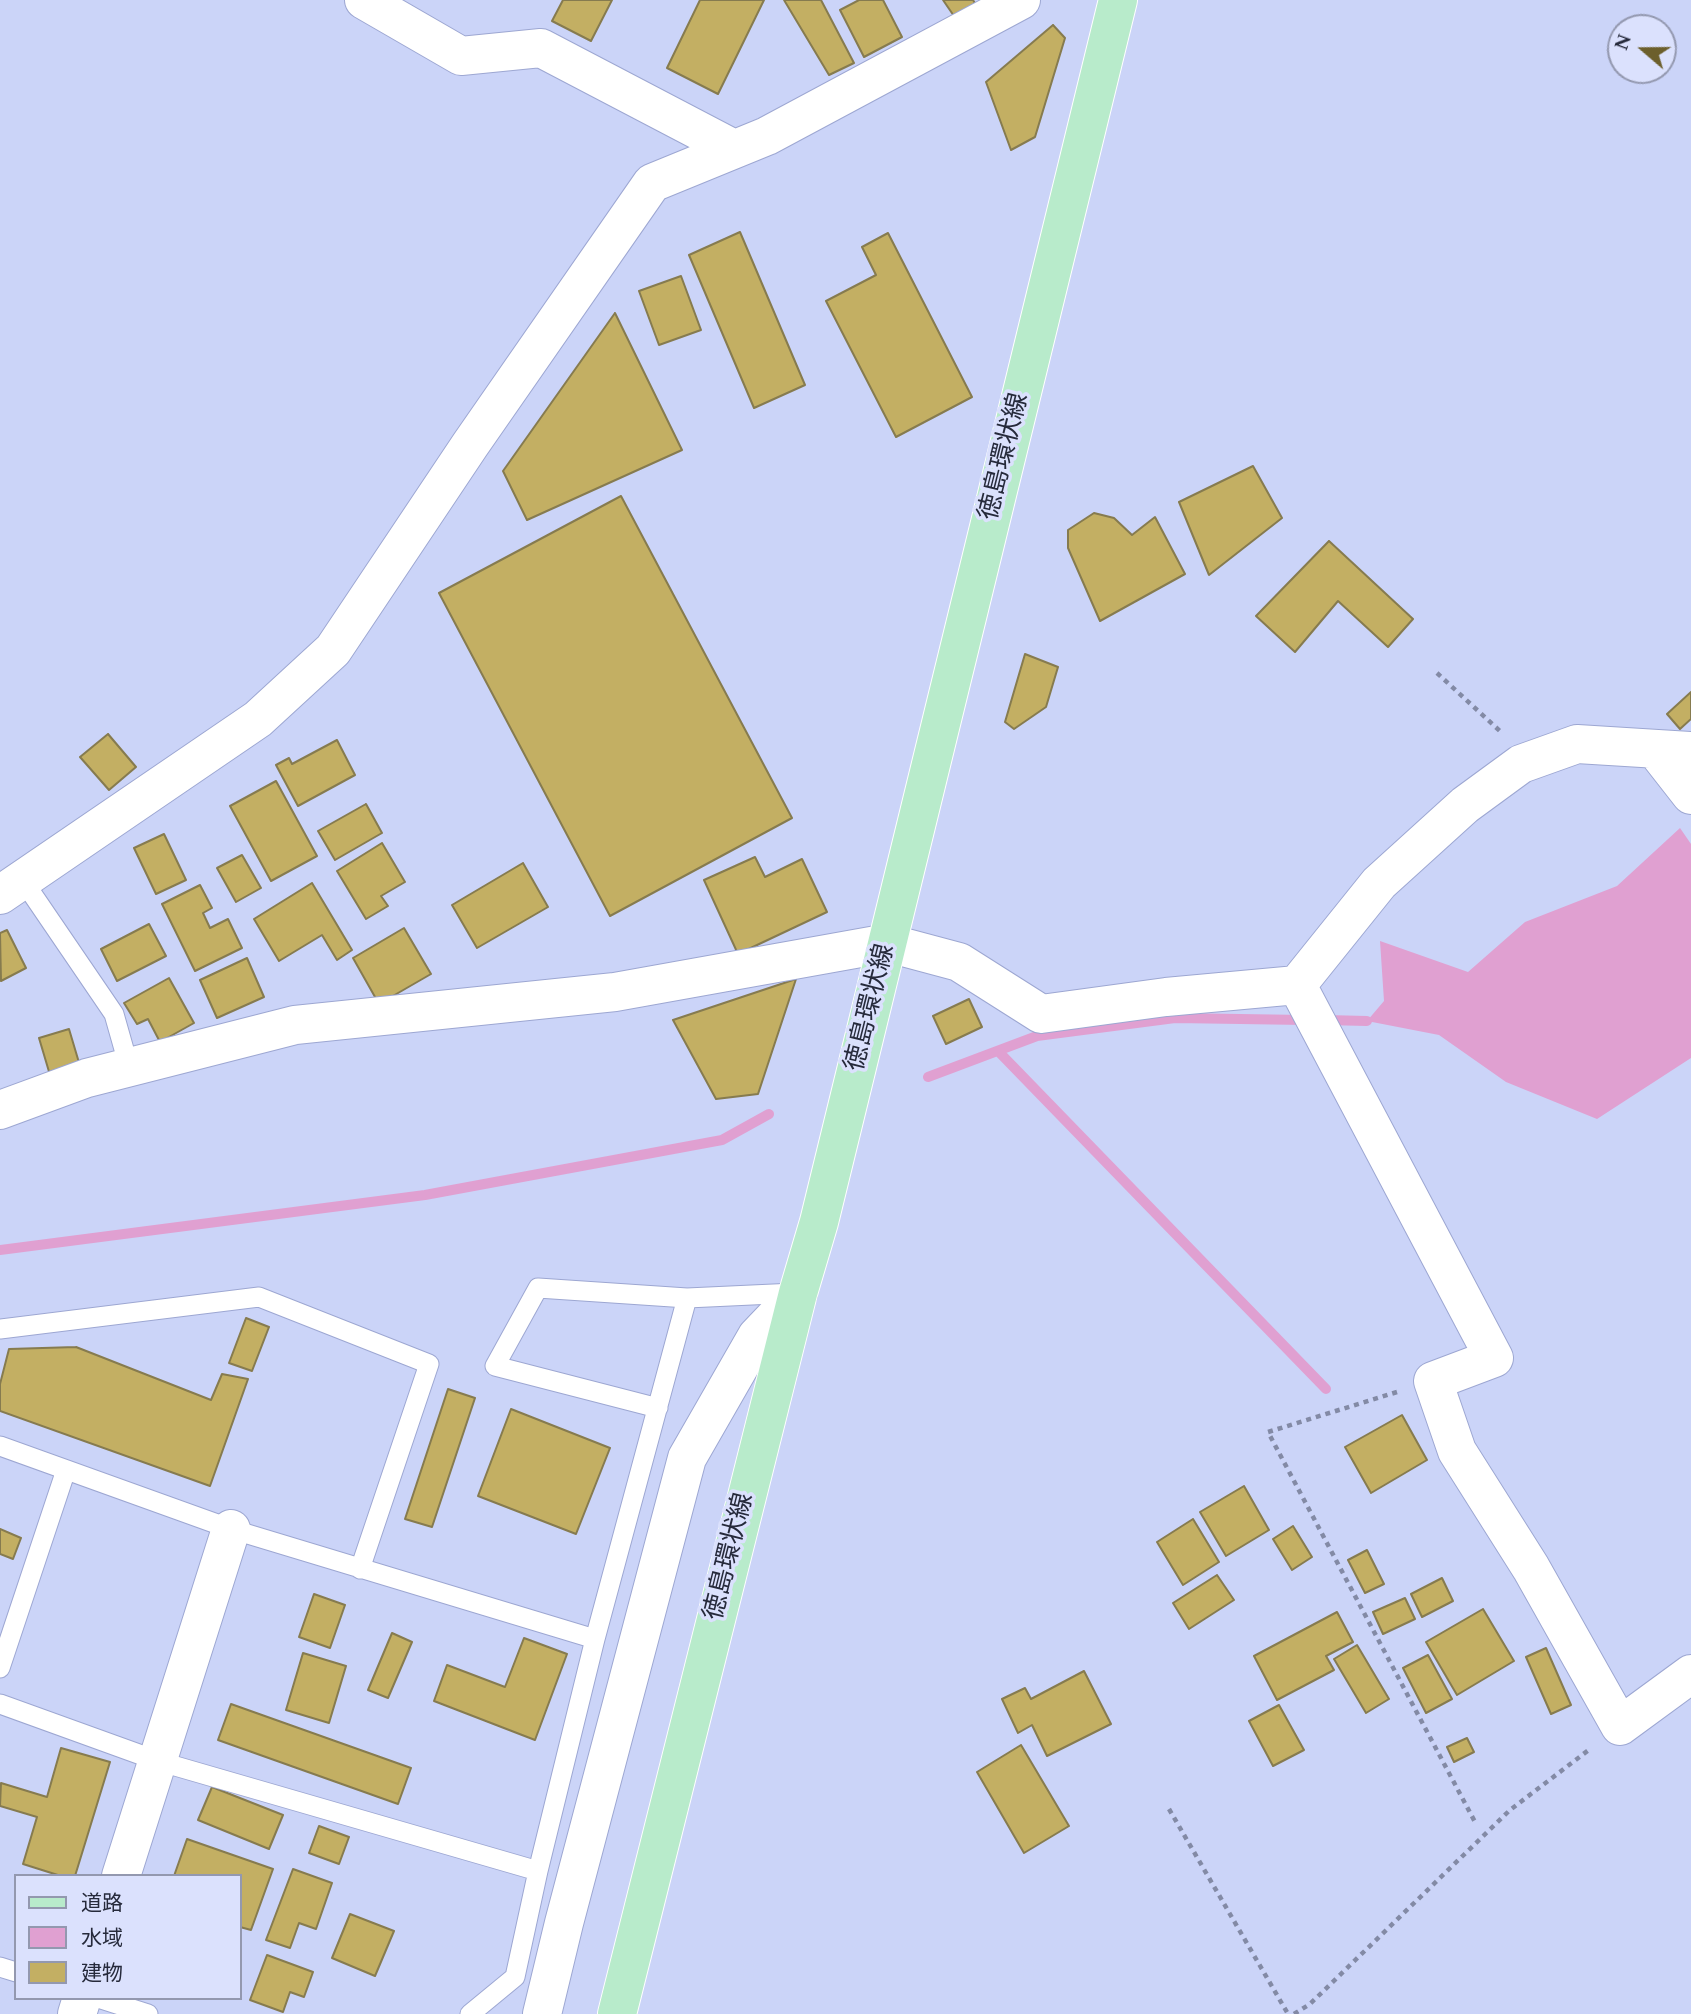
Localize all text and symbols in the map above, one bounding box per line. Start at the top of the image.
north arrow [1607,14,1677,84]
text: N [1607,30,1640,55]
street label: 徳島環状線 [975,390,1037,524]
street label: 徳島環状線 [841,941,903,1075]
street label: 徳島環状線 [700,1490,762,1624]
legend [14,1874,242,2000]
text: 道路 [81,1888,123,1920]
text: 水域 [81,1923,123,1955]
text: 建物 [81,1958,123,1990]

